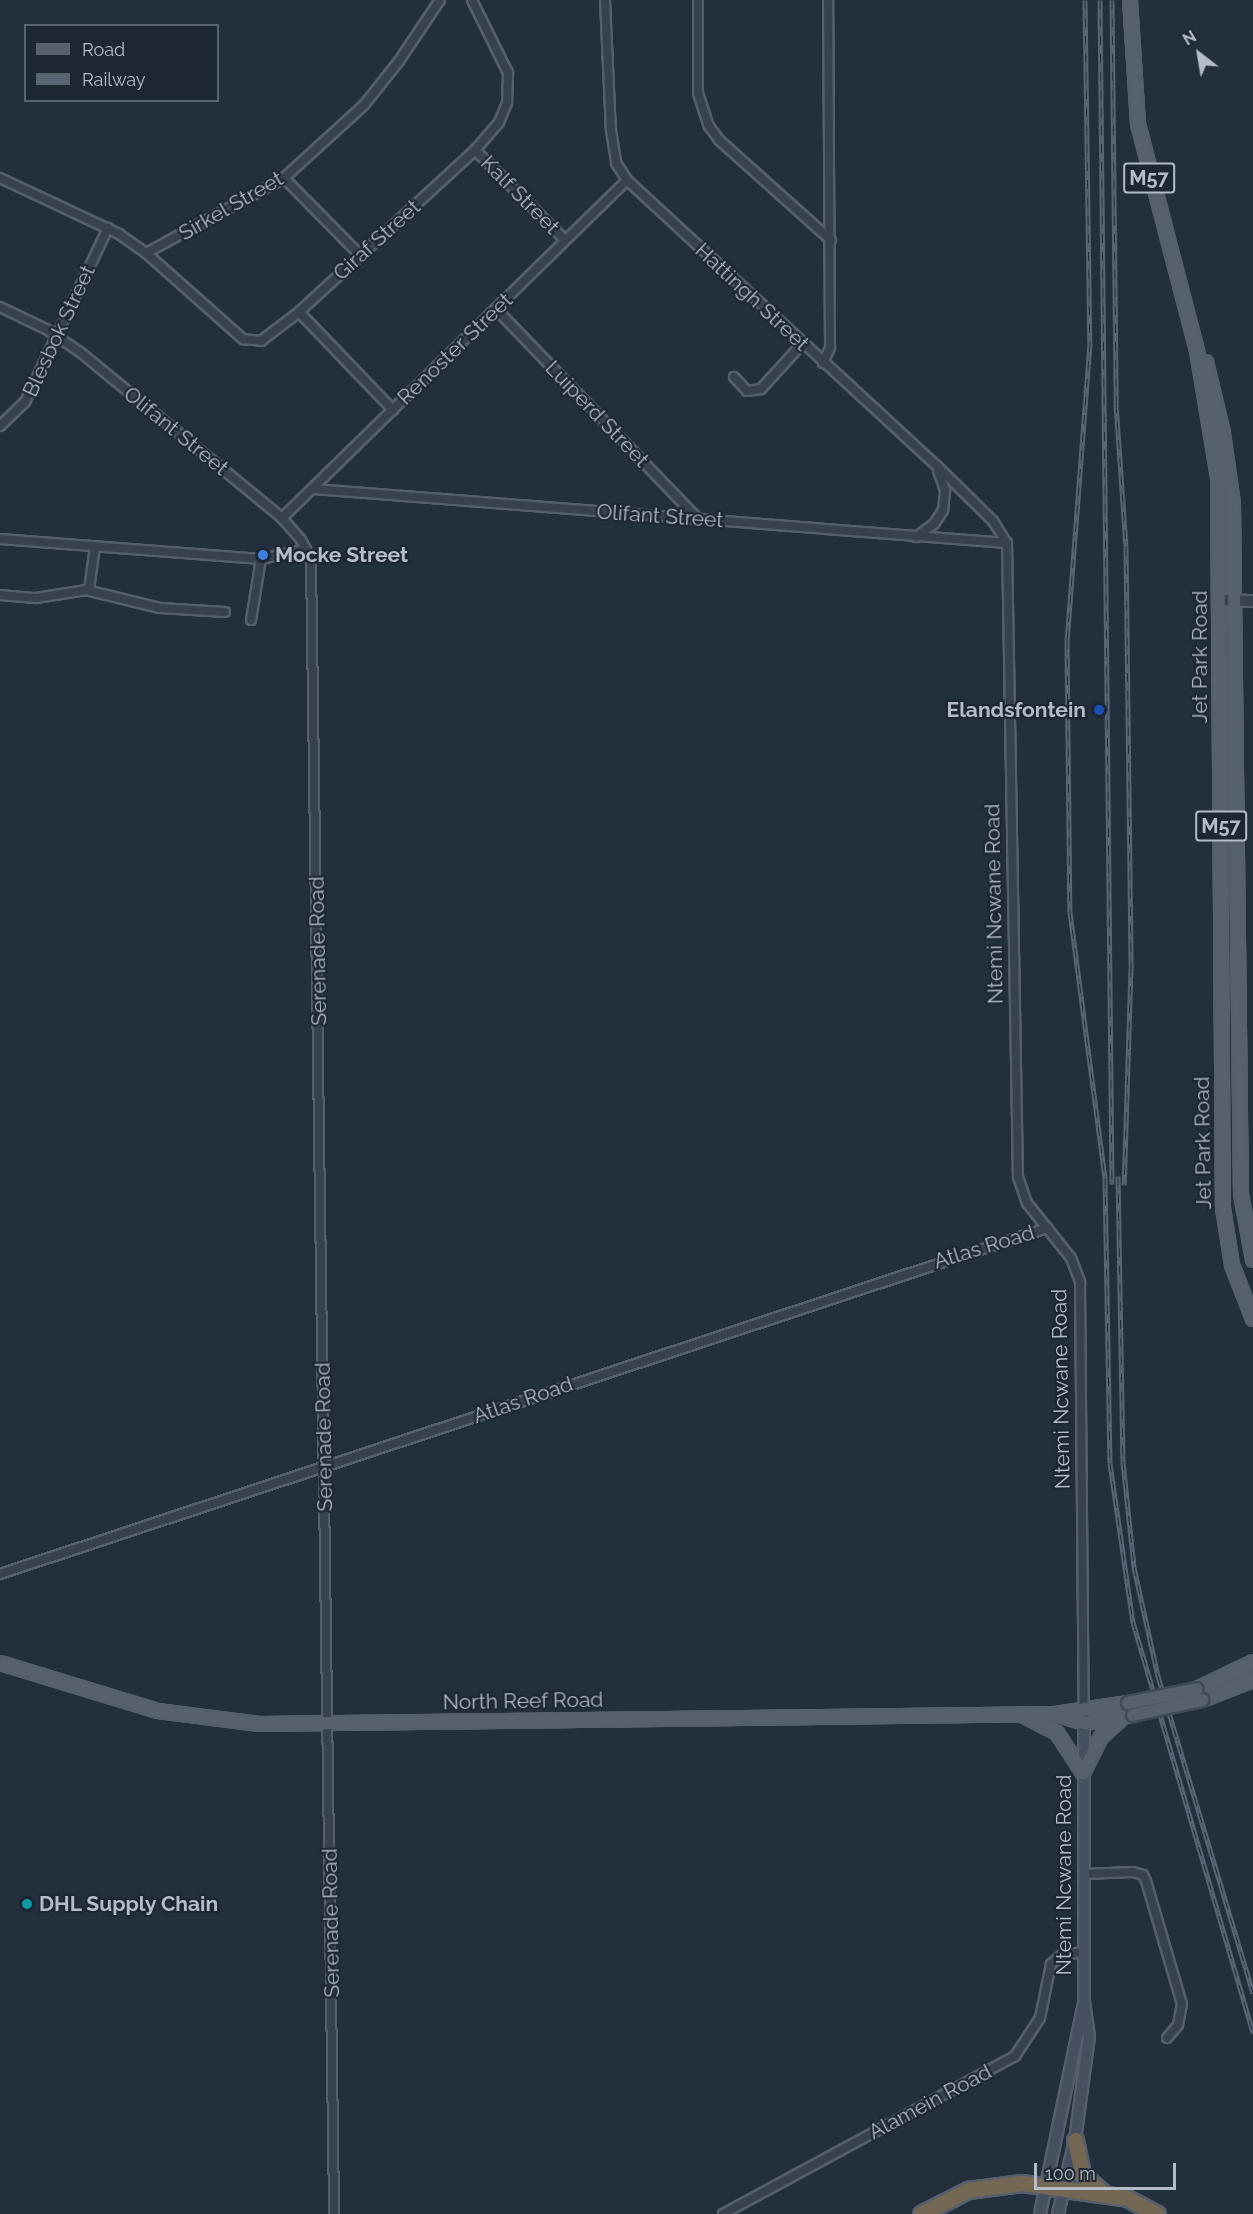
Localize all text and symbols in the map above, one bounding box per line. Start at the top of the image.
legend [24,24,219,102]
north arrow [1169,24,1229,84]
text: N [1179,27,1200,49]
text: Road [82,39,125,60]
text: Railway [82,69,146,90]
street label: Kalf Street [475,150,565,240]
road number: M57 [1122,161,1176,195]
street label: Sirkel Street [174,166,288,246]
street label: Giraf Street [328,194,426,286]
street label: Hattingh Street [690,238,814,356]
street label: Blesbok Street [18,261,100,401]
street label: Renoster Street [392,288,518,410]
street label: Luiperd Street [540,356,654,472]
street label: Olifant Street [119,381,233,481]
street label: Olifant Street [596,499,724,533]
place label: Mocke Street [275,542,408,568]
marker: Mocke Street [256,548,270,562]
street label: Jet Park Road [1187,590,1213,724]
place label: Elandsfontein [947,697,1086,723]
marker: Elandsfontein [1090,701,1108,719]
street label: Ntemi Ncwane Road [980,804,1008,1004]
road number: M57 [1194,809,1248,843]
street label: Serenade Road [304,876,332,1026]
street label: Jet Park Road [1189,1076,1217,1210]
street label: Atlas Road [931,1220,1037,1274]
street label: Ntemi Ncwane Road [1047,1289,1075,1489]
street label: Serenade Road [310,1362,338,1512]
street label: Atlas Road [470,1371,576,1429]
street label: North Reef Road [442,1687,604,1715]
street label: Ntemi Ncwane Road [1051,1775,1077,1975]
street label: Serenade Road [317,1848,345,1998]
place label: DHL Supply Chain [39,1891,219,1917]
marker: DHL Supply Chain [20,1897,34,1911]
street label: Alamein Road [864,2059,996,2145]
scale bar [1037,2151,1180,2189]
text: 100 m [1045,2163,1096,2184]

